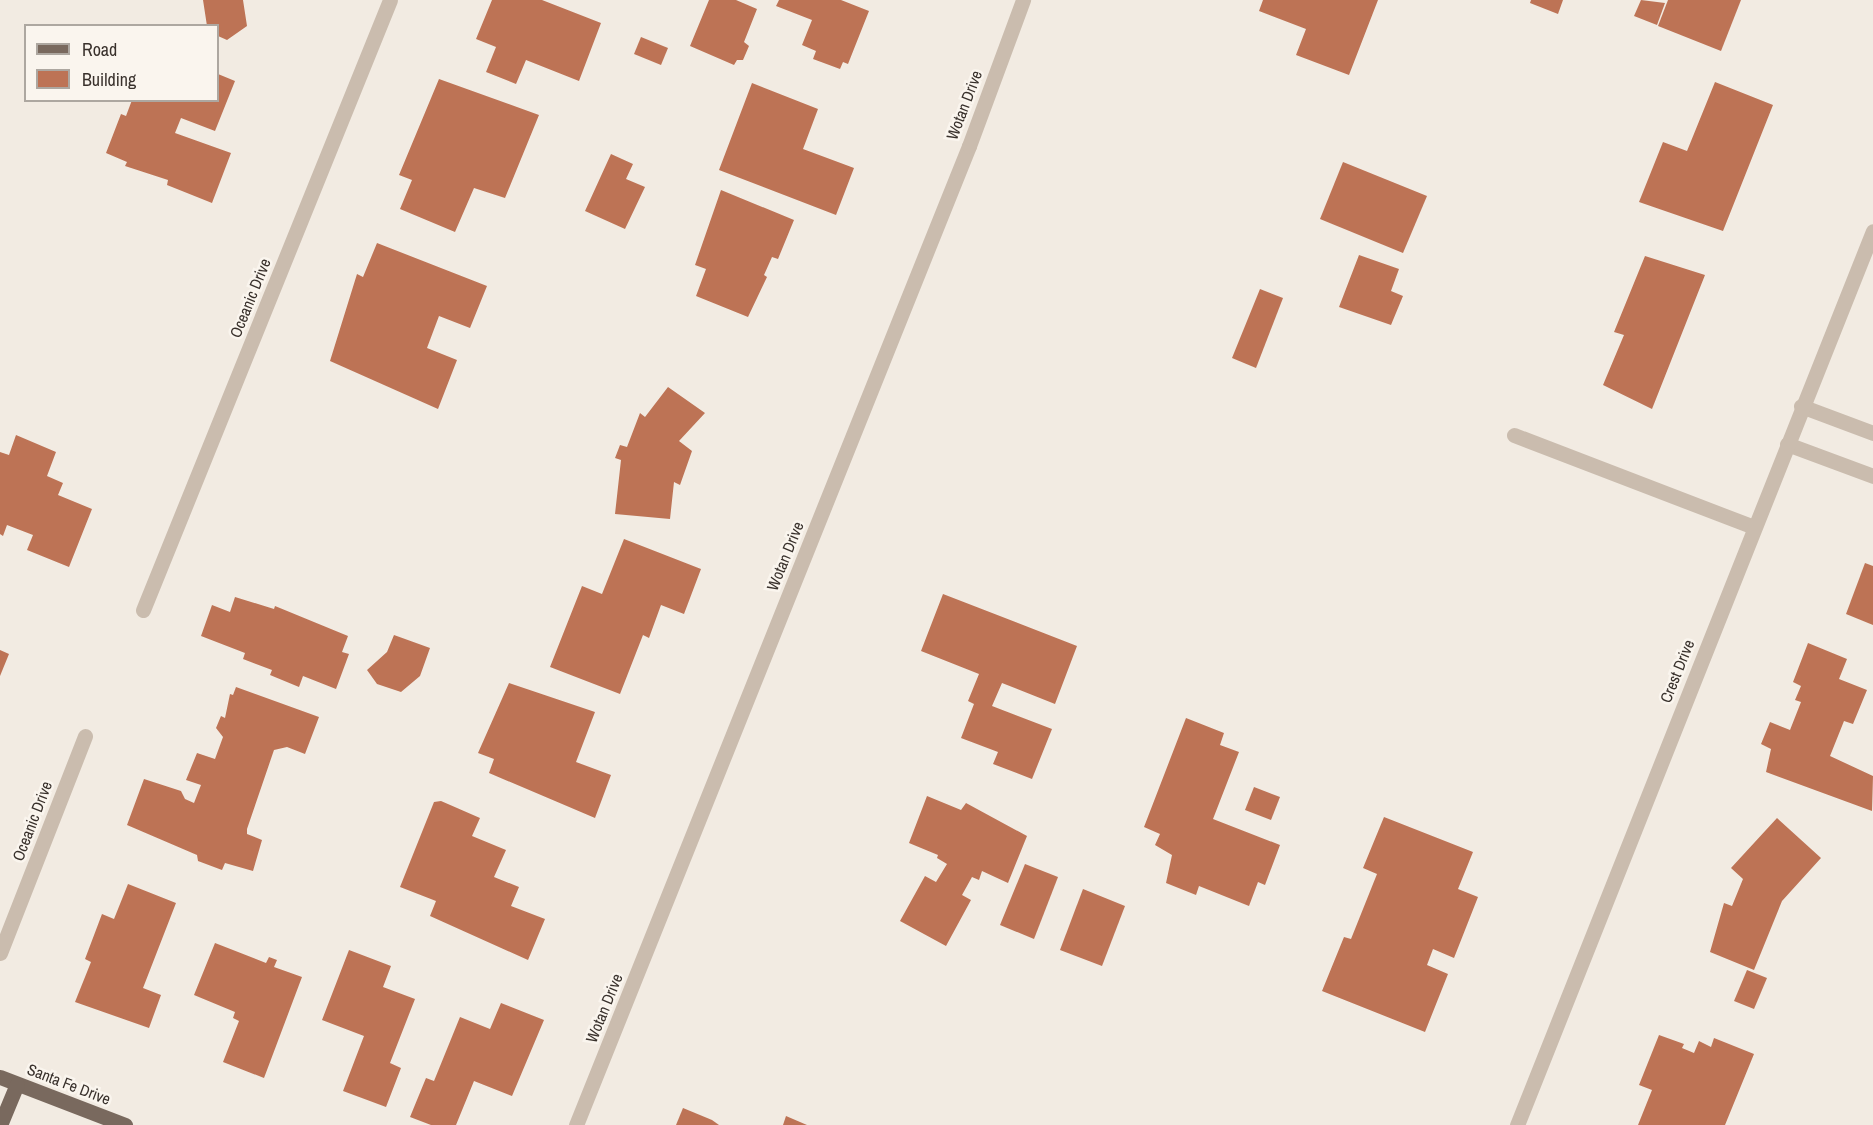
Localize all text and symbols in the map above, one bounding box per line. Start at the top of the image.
legend [24,24,219,102]
text: Road [82,37,117,62]
text: Building [82,67,136,92]
street label: Wotan Drive [942,68,986,142]
street label: Oceanic Drive [225,256,275,340]
street label: Wotan Drive [762,519,808,593]
street label: Crest Drive [1656,637,1698,705]
street label: Oceanic Drive [8,778,56,864]
street label: Wotan Drive [581,971,627,1045]
street label: Santa Fe Drive [25,1059,113,1109]

